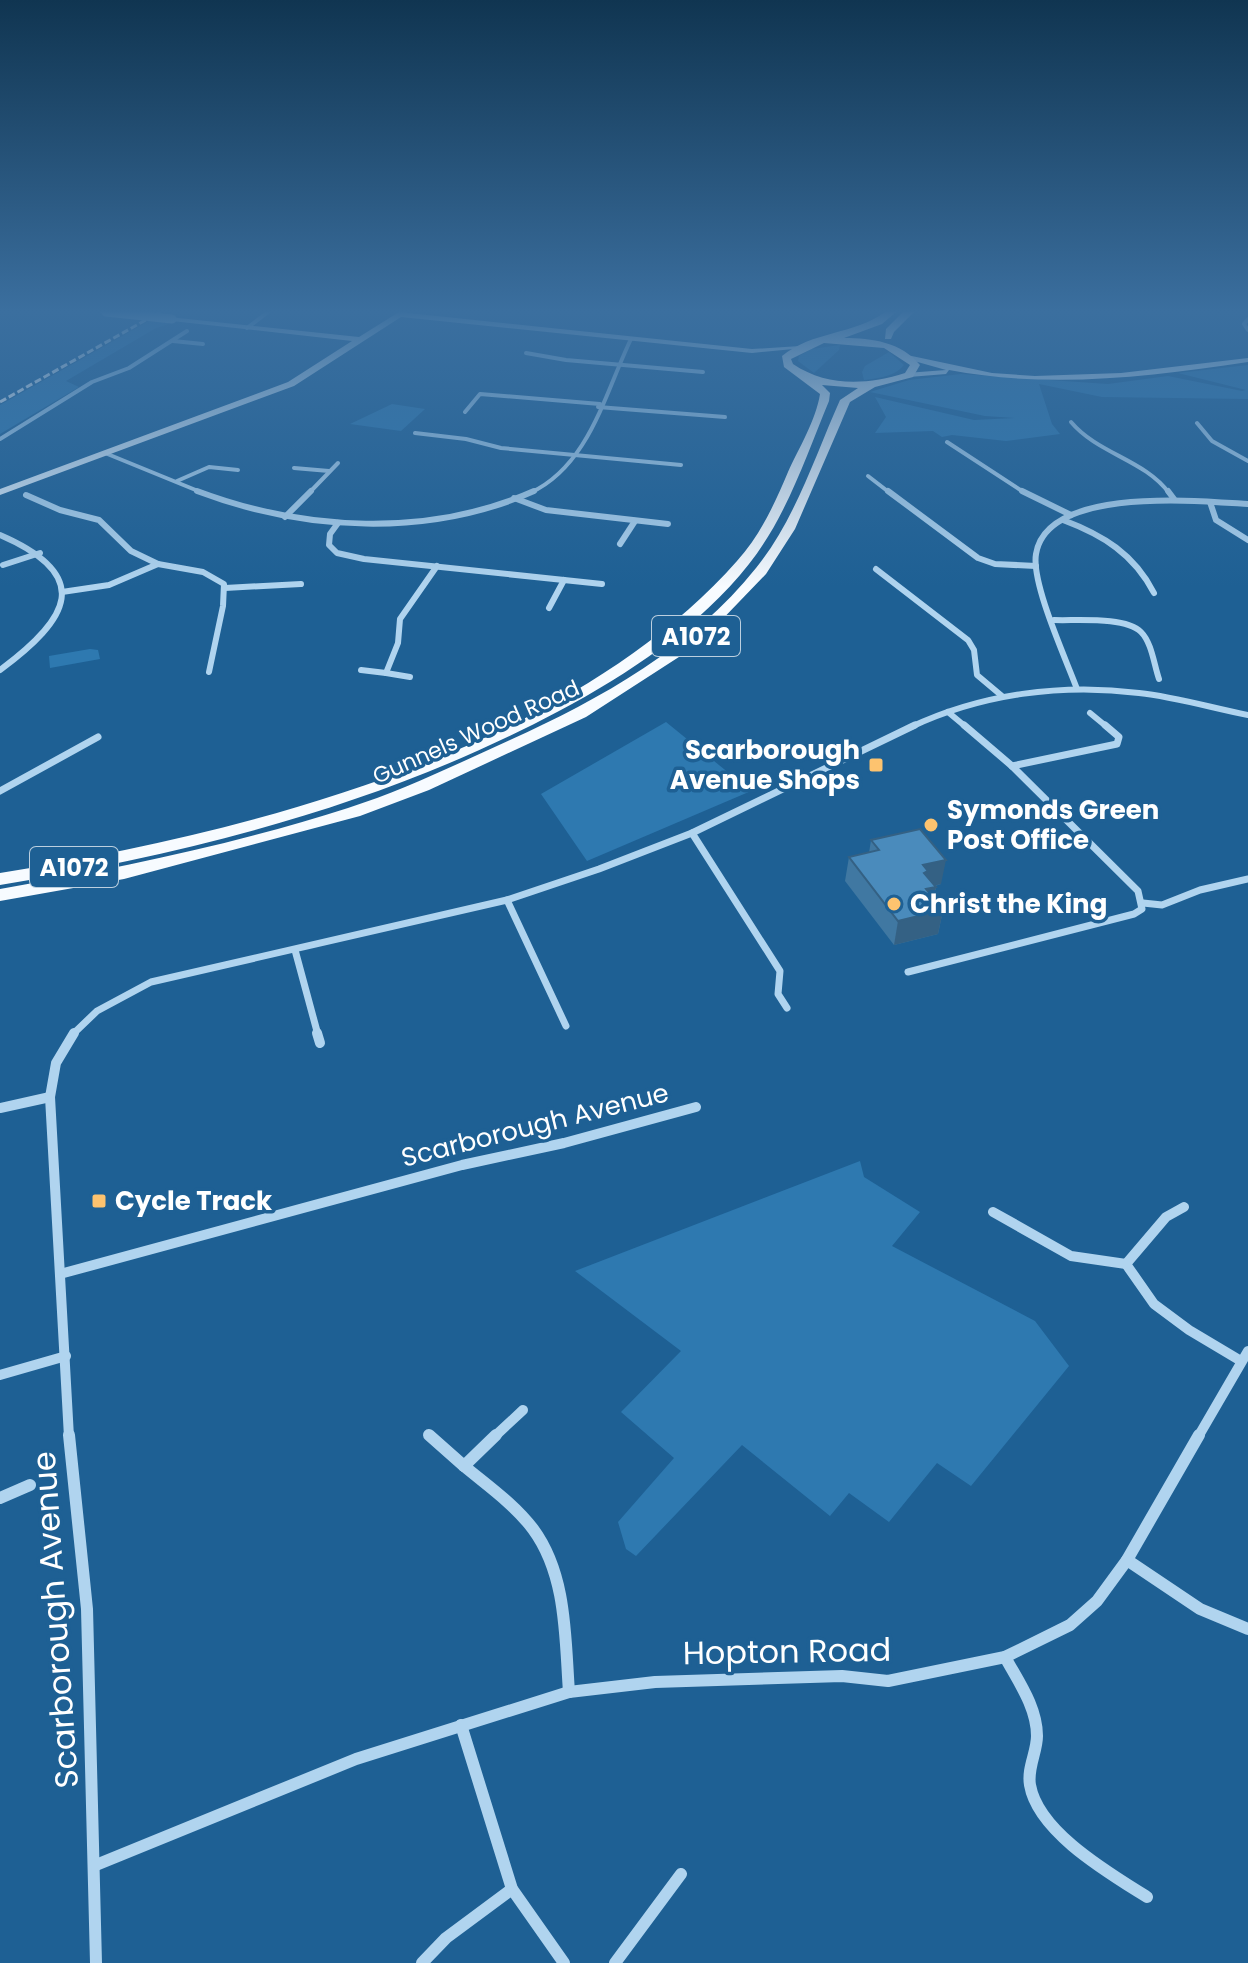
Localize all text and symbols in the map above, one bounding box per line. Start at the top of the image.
road number: A1072 [652,616,740,656]
street label: Gunnels Wood Road [368,672,584,792]
place label: Scarborough Avenue Shops [670,732,860,798]
marker: Scarborough Avenue Shops [867,756,885,774]
place label: Symonds Green Post Office [947,792,1159,858]
marker: Symonds Green Post Office [922,816,940,834]
road number: A1072 [30,847,118,887]
place label: Christ the King [910,886,1107,922]
marker: Christ the King [885,895,903,913]
street label: Scarborough Avenue [398,1074,672,1176]
place label: Cycle Track [115,1183,272,1219]
marker: Cycle Track [90,1192,108,1210]
street label: Scarborough Avenue [21,1450,89,1790]
street label: Hopton Road [682,1627,892,1675]

